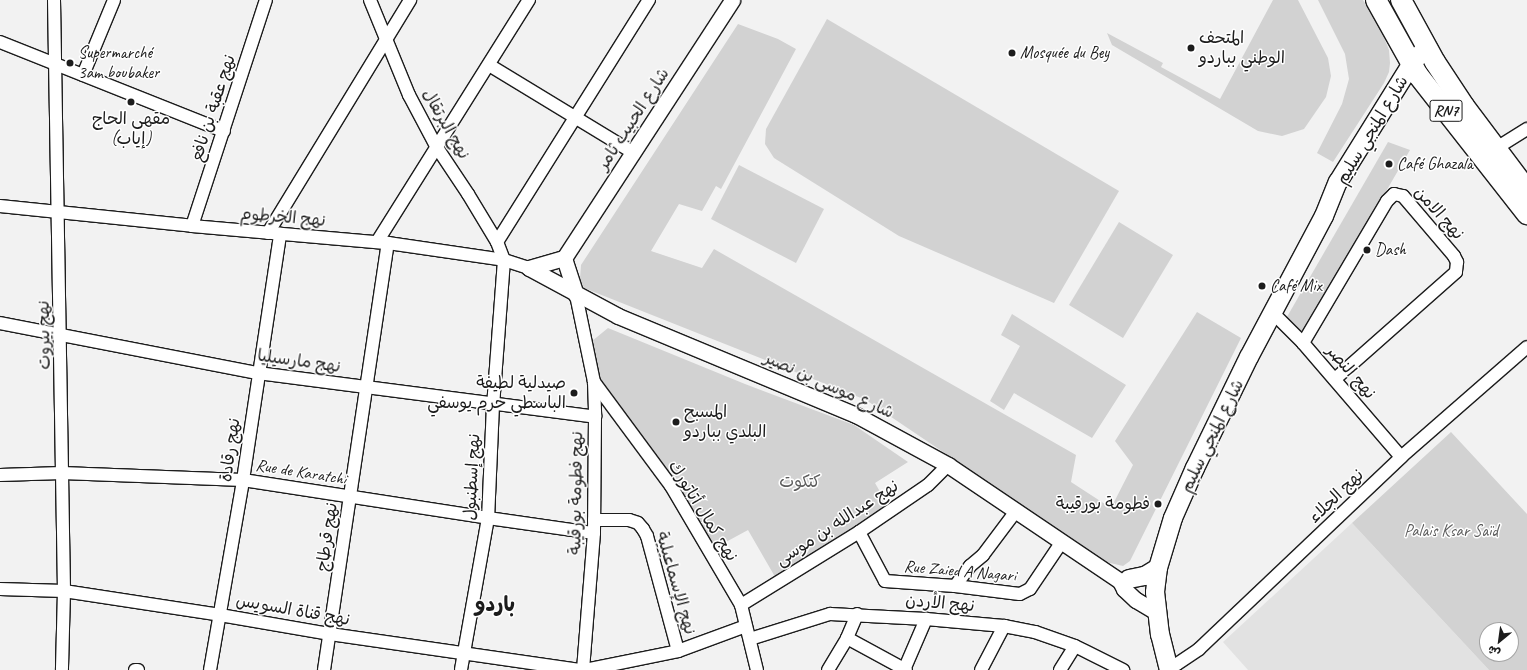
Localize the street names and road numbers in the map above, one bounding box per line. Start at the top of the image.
street label: نهج عقبة بن نافع [186,52,240,164]
street label: شارع الحبيب ثامر [592,64,674,174]
street label: شارع المنجي سليم [1332,72,1412,188]
street label: نهج البرتقال [418,85,474,163]
road number: RN7 [1429,97,1463,125]
street label: نهج الامن [1410,182,1468,244]
street label: نهج الخرطوم [239,203,327,231]
street label: نهج بيروت [33,300,55,370]
street label: نهج النصر [1322,341,1380,403]
street label: نهج مارسيليا [256,345,342,377]
street label: شارع موسى بن نصير [761,347,897,423]
street label: شارع المنجي سليم [1176,376,1248,496]
street label: نهج رقادة [215,417,245,483]
street label: نهج فطومة بورقيبة [565,431,587,555]
street label: نهج إسطنبول [460,433,484,521]
street label: Rue de Karatchi [254,455,348,489]
street label: نهج كمال أتاتورك [664,457,742,565]
street label: نهج الجلاء [1304,465,1368,527]
street label: نهج عبدالله بن موسى [772,476,902,570]
street label: نهج قرطاج [312,501,342,573]
street label: نهج الإسماعيلية [652,529,700,637]
street label: Rue Zaied A Nagari [903,556,1017,586]
street label: نهج قناة السويس [234,590,352,630]
street label: نهج الأردن [905,590,975,616]

